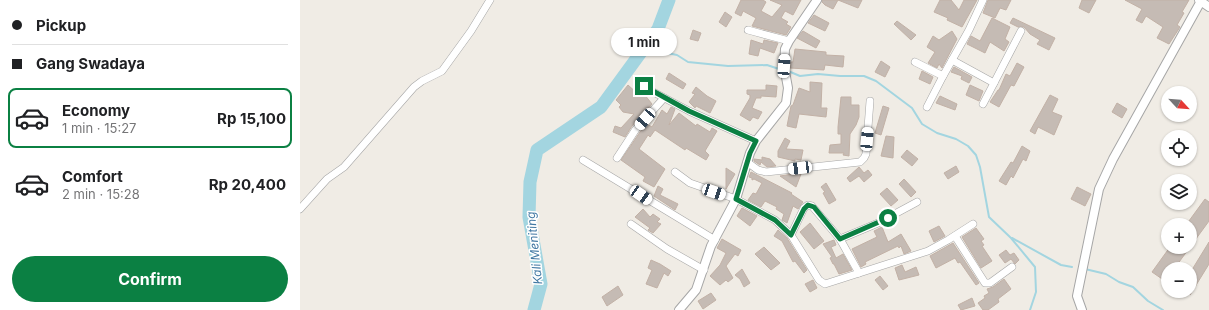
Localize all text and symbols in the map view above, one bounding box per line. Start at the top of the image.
text: Pickup [36,16,86,35]
callout: 1 min [611,28,677,56]
text: 1 min [628,34,660,50]
text: Gang Swadaya [36,54,145,73]
car [777,54,791,78]
route end [635,77,653,95]
north arrow [1161,86,1197,122]
map controls [1161,86,1197,298]
icon: car [14,100,50,136]
text: Economy [62,101,130,120]
car [633,106,657,132]
text: Rp 15,100 [217,109,286,128]
text: 1 min · 15:27 [62,120,136,136]
car [860,127,874,151]
button: locate [1161,130,1197,166]
car [787,161,813,175]
icon: car [14,166,50,202]
text: Comfort [62,167,123,186]
button: layers [1161,174,1197,210]
text: Rp 20,400 [209,175,286,194]
car [701,182,727,202]
car [628,183,654,207]
text: 2 min · 15:28 [62,186,140,202]
route start [879,209,897,227]
water label: Kali Meniting [523,211,545,285]
button: + [1161,218,1197,254]
button: Confirm [12,256,288,302]
button: − [1161,262,1197,298]

